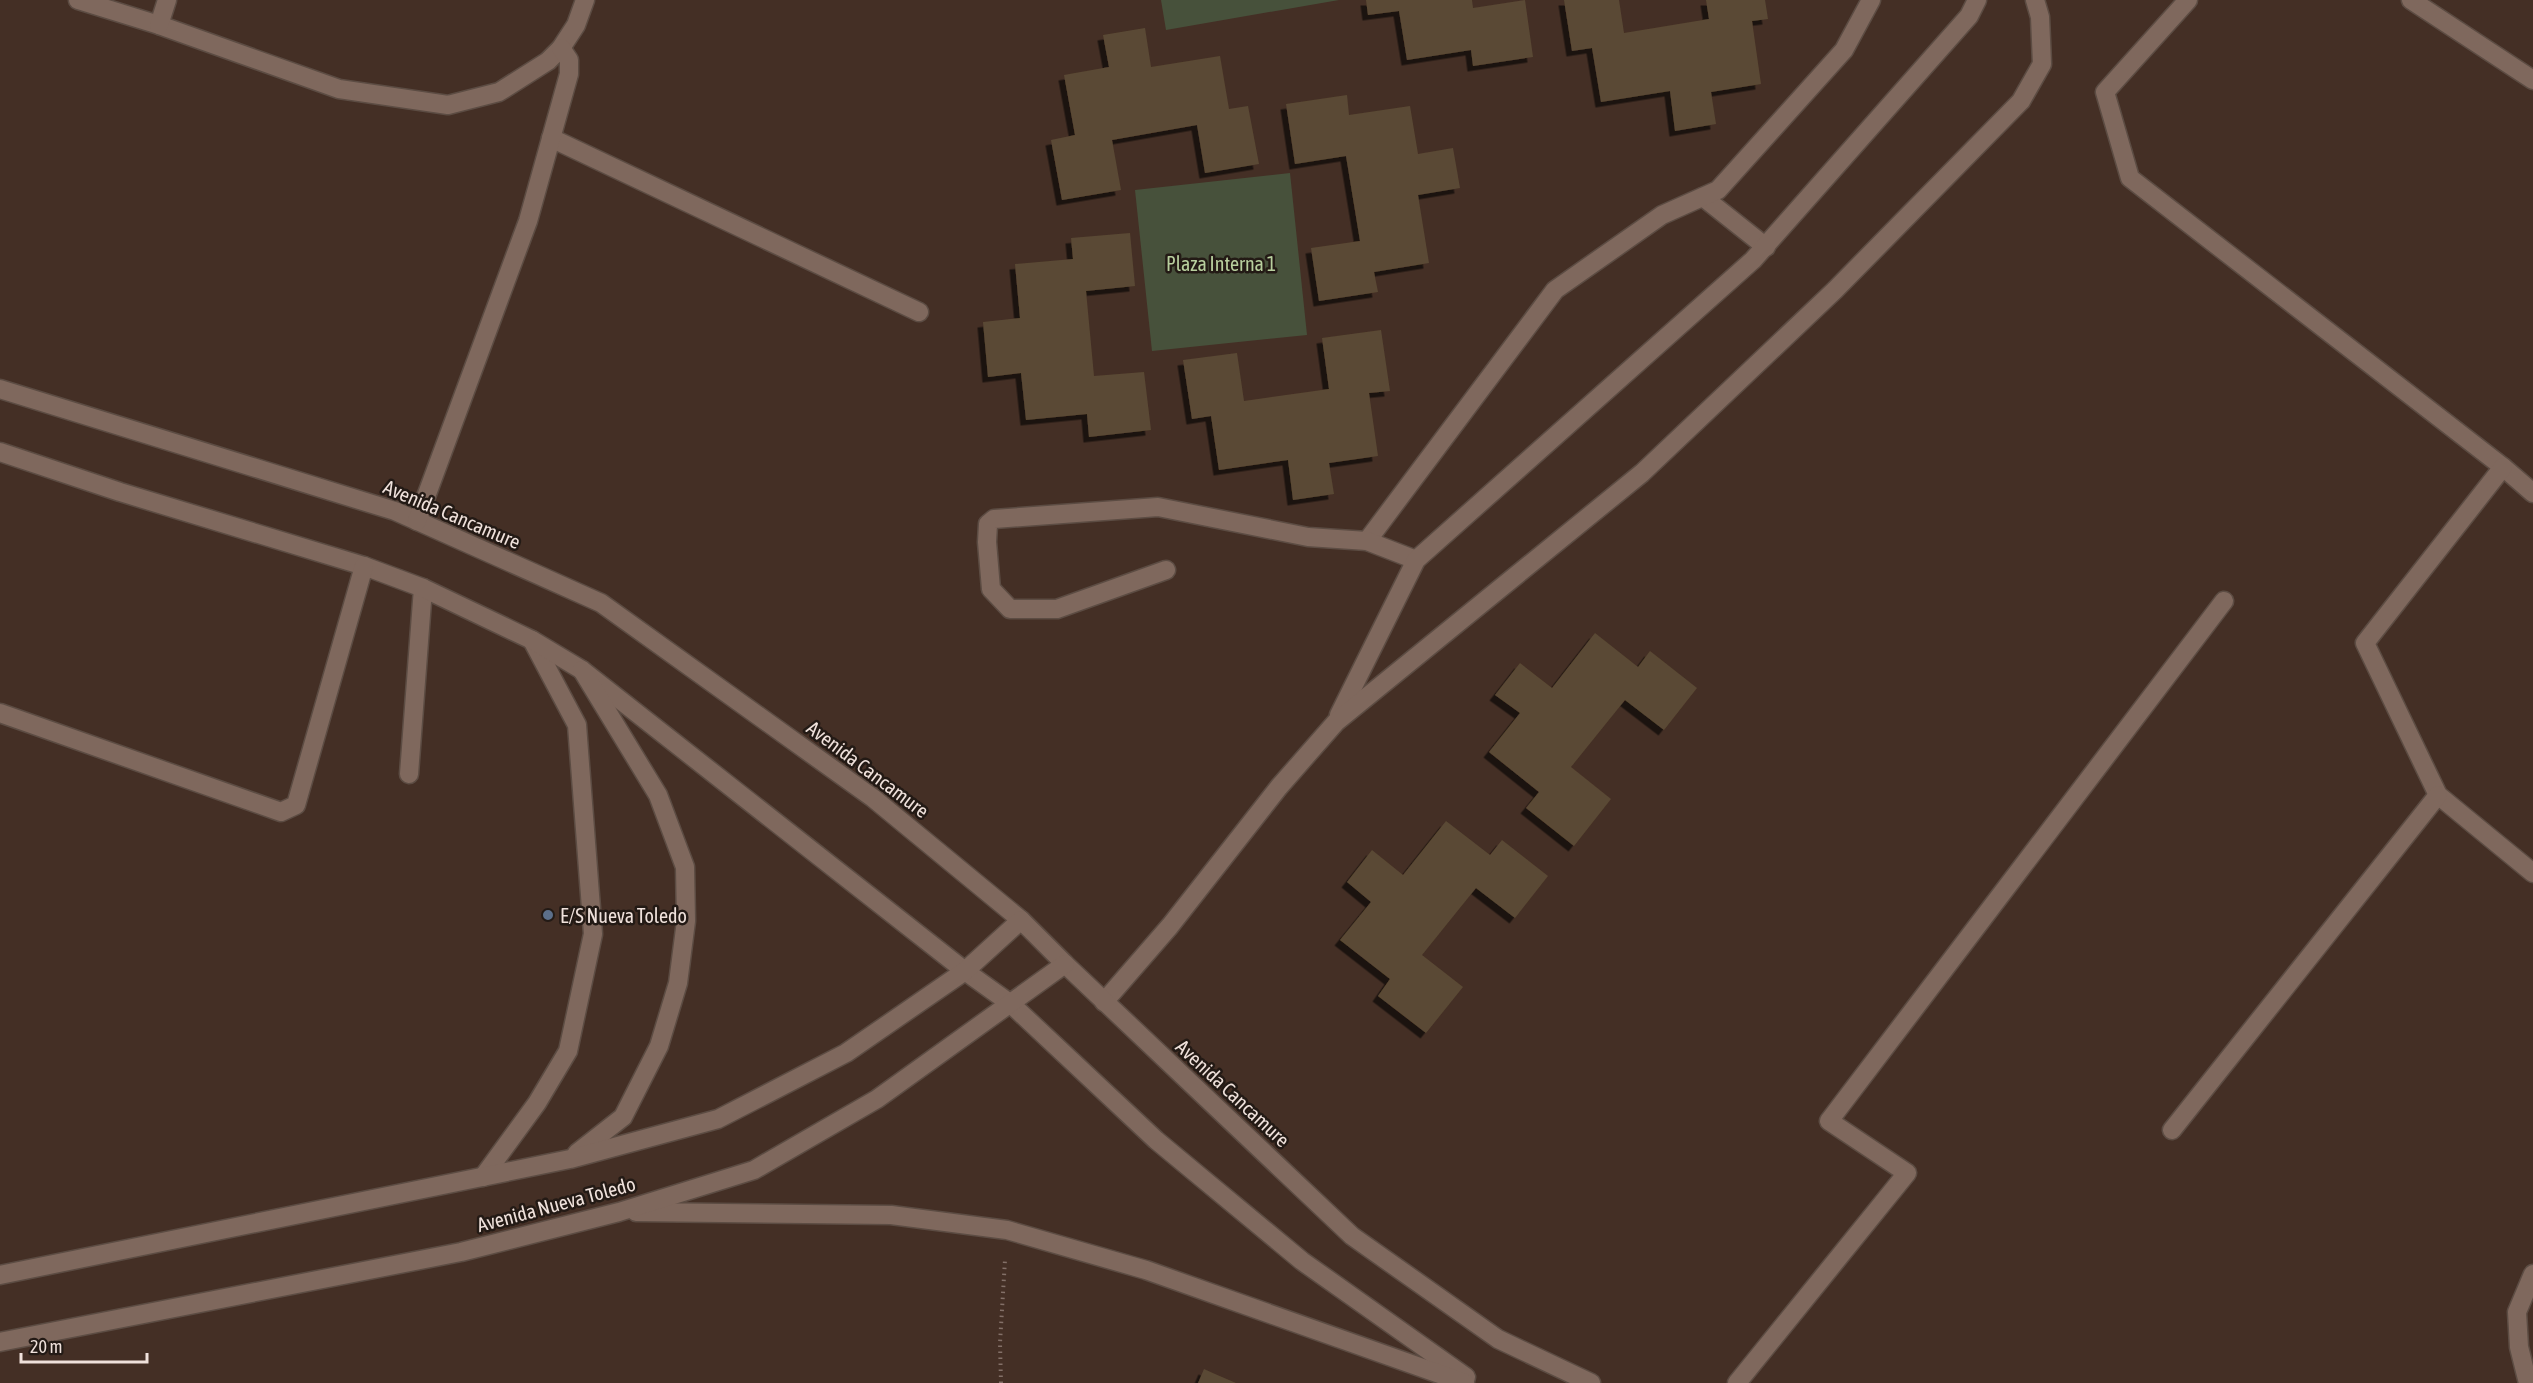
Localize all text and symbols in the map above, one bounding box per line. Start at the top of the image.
park label: Plaza Interna 1 [1166,252,1276,275]
street label: Avenida Cancamure [380,475,524,553]
street label: Avenida Cancamure [803,716,933,822]
place label: E/S Nueva Toledo [560,904,687,927]
marker: E/S Nueva Toledo [541,908,555,922]
street label: Avenida Cancamure [1172,1035,1294,1151]
street label: Avenida Nueva Toledo [474,1172,638,1236]
scale bar [21,1326,147,1364]
text: 20 m [30,1336,62,1357]

